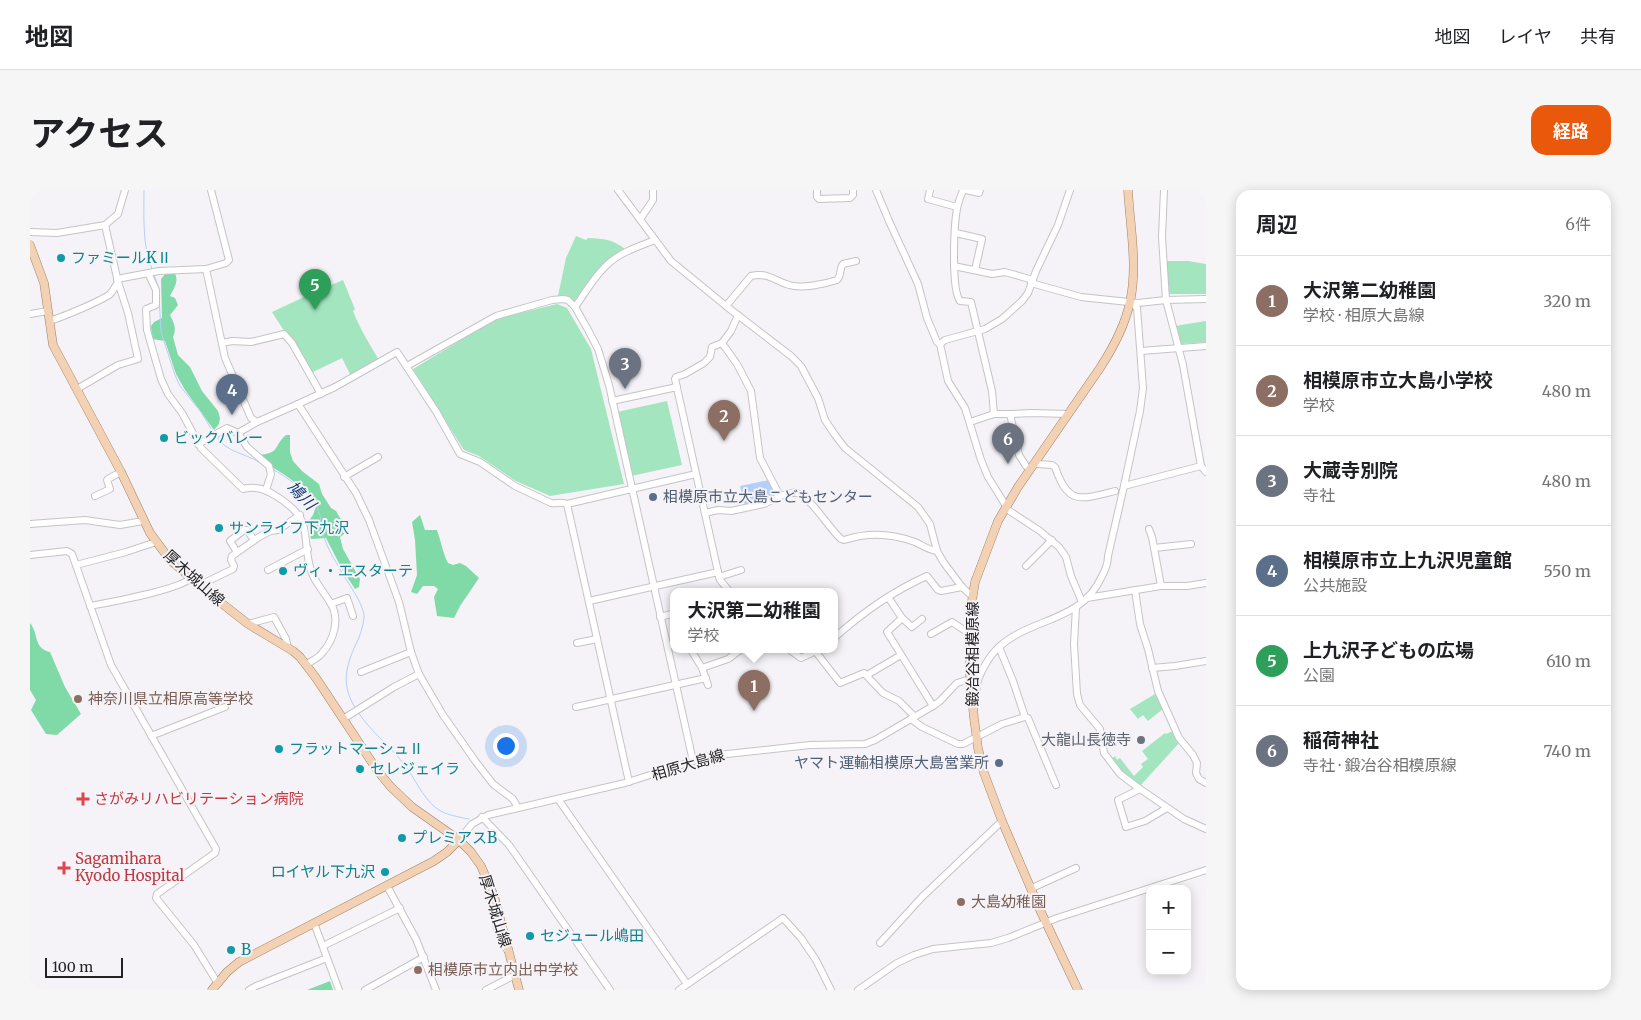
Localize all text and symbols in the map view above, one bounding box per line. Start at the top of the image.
text: 地図 [25,21,73,52]
text: 地図 [1435,25,1471,48]
text: レイヤ [1499,25,1552,48]
text: 共有 [1580,25,1616,48]
button: 経路 [1531,105,1611,155]
text: アクセス [30,112,168,156]
text: 周辺 [1256,211,1298,238]
text: 6件 [1565,214,1591,234]
place label: ファミールKⅡ [71,248,172,267]
marker: ファミールKⅡ [55,252,67,264]
pin: 5 [299,269,331,310]
text: 大沢第二幼稚園 [1303,278,1436,302]
text: 1 [1268,291,1276,311]
text: 320 m [1543,291,1591,311]
text: 学校 · 相原大島線 [1303,305,1424,325]
pin: 3 [609,348,641,389]
text: 相模原市立大島小学校 [1303,368,1493,392]
pin: 4 [216,374,248,415]
text: 2 [1267,381,1277,401]
text: 480 m [1542,381,1591,401]
text: 学校 [1303,395,1335,415]
pin: 2 [708,400,740,441]
pin: 6 [992,423,1024,464]
place label: ビックバレー [174,428,263,447]
marker: ビックバレー [158,432,170,444]
text: 大蔵寺別院 [1303,458,1398,482]
text: 3 [1267,471,1277,491]
text: 480 m [1542,471,1591,491]
water label: 鳩川 [284,477,322,515]
text: 寺社 [1303,485,1335,505]
place label: 相模原市立大島こどもセンター [663,487,873,506]
marker: 相模原市立大島こどもセンター [647,491,659,503]
place label: サンライフ下九沢 [229,518,349,537]
marker: サンライフ下九沢 [213,522,225,534]
street label: 厚木城山線 [160,545,229,610]
text: 相模原市立上九沢児童館 [1303,548,1512,572]
place label: ヴィ・エスターテ [293,561,413,580]
text: 4 [1267,561,1277,581]
text: 550 m [1543,561,1591,581]
marker: ヴィ・エスターテ [277,565,289,577]
text: 公共施設 [1303,575,1367,595]
popup [670,588,838,653]
text: 大沢第二幼稚園 [687,598,821,622]
street label: 鍛冶谷相模原線 [963,601,982,707]
text: 学校 [687,625,720,645]
text: 上九沢子どもの広場 [1303,638,1474,662]
text: 5 [1267,651,1277,671]
text: 610 m [1546,651,1591,671]
text: 公園 [1303,665,1335,685]
pin: 1 [738,670,770,711]
place label: 神奈川県立相原高等学校 [88,689,253,708]
marker: 神奈川県立相原高等学校 [72,693,84,705]
text: 稲荷神社 [1303,728,1379,752]
place label: 大龍山長徳寺 [1041,730,1131,749]
your location [493,733,519,759]
marker: 大龍山長徳寺 [1135,734,1147,746]
place label: フラットマーシュⅡ [289,739,424,758]
text: 6 [1267,741,1277,761]
text: 740 m [1544,741,1591,761]
marker: フラットマーシュⅡ [273,743,285,755]
street label: 相原大島線 [649,745,727,784]
place label: ヤマト運輸相模原大島営業所 [794,753,989,772]
text: 寺社 · 鍛冶谷相模原線 [1303,755,1456,775]
marker: ヤマト運輸相模原大島営業所 [993,757,1005,769]
place label: セレジェイラ [370,759,460,778]
marker: セレジェイラ [354,763,366,775]
place label: さがみリハビリテーション病院 [94,789,304,808]
marker: さがみリハビリテーション病院 [76,792,90,806]
place label: プレミアスB [412,828,497,847]
marker: プレミアスB [396,832,408,844]
place label: Sagamihara Kyodo Hospital [75,849,185,885]
marker: Sagamihara Kyodo Hospital [57,861,71,875]
place label: ロイヤル下九沢 [270,862,375,881]
marker: ロイヤル下九沢 [379,866,391,878]
street label: 厚木城山線 [475,872,516,950]
map controls [1146,885,1191,975]
button: + [1146,885,1191,930]
place label: 大島幼稚園 [971,892,1046,911]
marker: 大島幼稚園 [955,896,967,908]
place label: セジュール嶋田 [540,926,644,945]
marker: セジュール嶋田 [524,930,536,942]
button: − [1146,930,1191,975]
place label: B [241,940,251,959]
marker: B [225,944,237,956]
scale bar [45,955,122,978]
text: 100 m [52,958,93,976]
place label: 相模原市立内出中学校 [428,960,578,979]
marker: 相模原市立内出中学校 [412,964,424,976]

